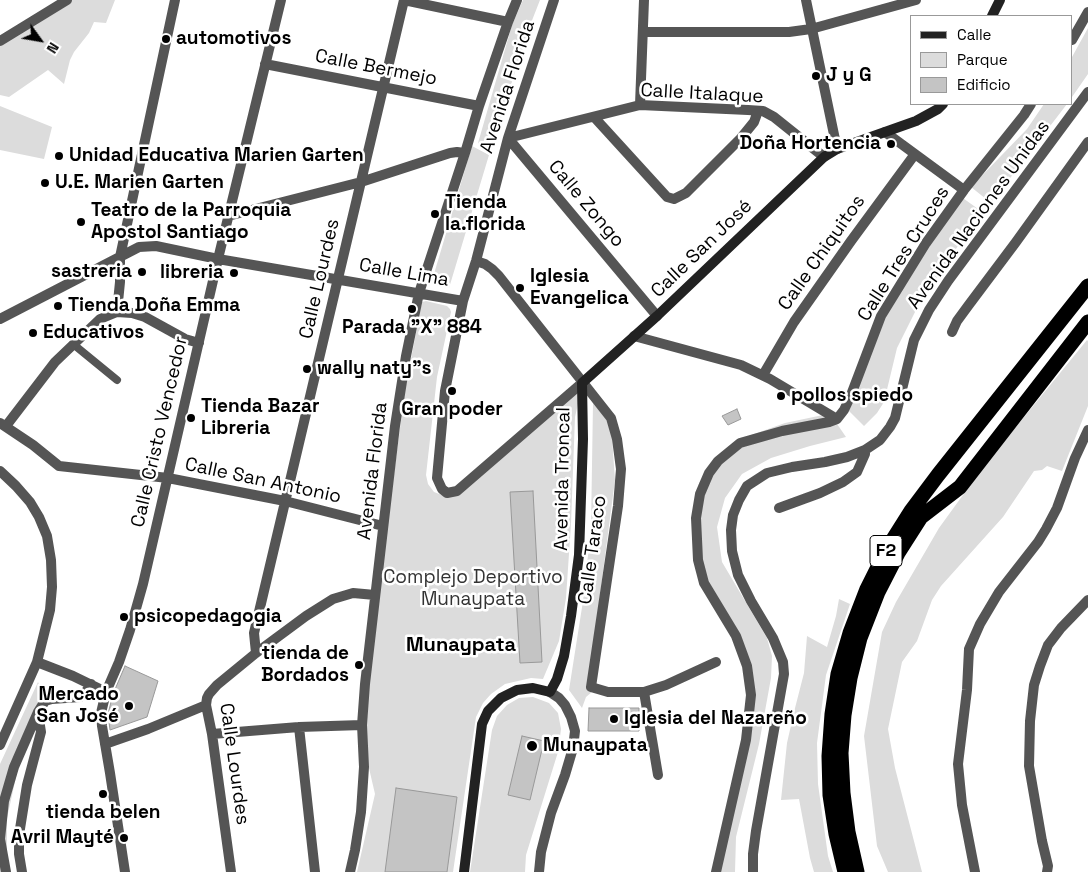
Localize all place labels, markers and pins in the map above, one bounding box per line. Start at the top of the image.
place label: automotivos [176,28,291,50]
marker: automotivos [160,33,172,45]
place label: J y G [826,65,872,87]
marker: J y G [810,70,822,82]
place label: Doña Hortencia [739,133,881,155]
marker: Doña Hortencia [885,138,897,150]
place label: Unidad Educativa Marien Garten [69,145,364,167]
marker: Unidad Educativa Marien Garten [53,150,65,162]
place label: U.E. Marien Garten [55,172,224,194]
marker: U.E. Marien Garten [39,177,51,189]
place label: Tienda la.florida [445,192,526,236]
place label: Teatro de la Parroquia Apostol Santiago [91,200,291,244]
marker: Tienda la.florida [429,208,441,220]
marker: Teatro de la Parroquia Apostol Santiago [75,216,87,228]
place label: sastreria [51,261,132,283]
place label: libreria [160,262,224,284]
marker: sastreria [136,266,148,278]
place label: Iglesia Evangelica [530,266,629,310]
marker: libreria [228,267,240,279]
marker: Iglesia Evangelica [514,282,526,294]
place label: Tienda Doña Emma [68,295,240,317]
marker: Tienda Doña Emma [52,300,64,312]
marker: Parada "X" 884 [406,303,418,315]
place label: Parada "X" 884 [342,317,482,339]
place label: Educativos [43,322,144,344]
marker: Educativos [27,327,39,339]
place label: wally naty"s [317,358,431,380]
marker: wally naty"s [301,363,313,375]
marker: Gran poder [446,385,458,397]
place label: pollos spiedo [791,385,913,407]
marker: pollos spiedo [775,390,787,402]
place label: Tienda Bazar Libreria [201,396,320,440]
place label: Gran poder [401,399,503,421]
marker: Tienda Bazar Libreria [185,412,197,424]
place label: psicopedagogia [134,606,282,628]
marker: psicopedagogia [118,611,130,623]
place label: tienda de Bordados [261,643,349,687]
marker: tienda de Bordados [353,659,365,671]
place label: Mercado San José [37,684,119,728]
marker: Mercado San José [123,700,135,712]
place label: Iglesia del Nazareño [624,708,807,730]
marker: Iglesia del Nazareño [608,713,620,725]
place label: Munaypata [543,735,648,757]
marker: Munaypata [525,739,539,753]
marker: tienda belen [97,788,109,800]
place label: tienda belen [45,802,161,824]
place label: Avril Mayté [11,827,114,849]
marker: Avril Mayté [118,832,130,844]

